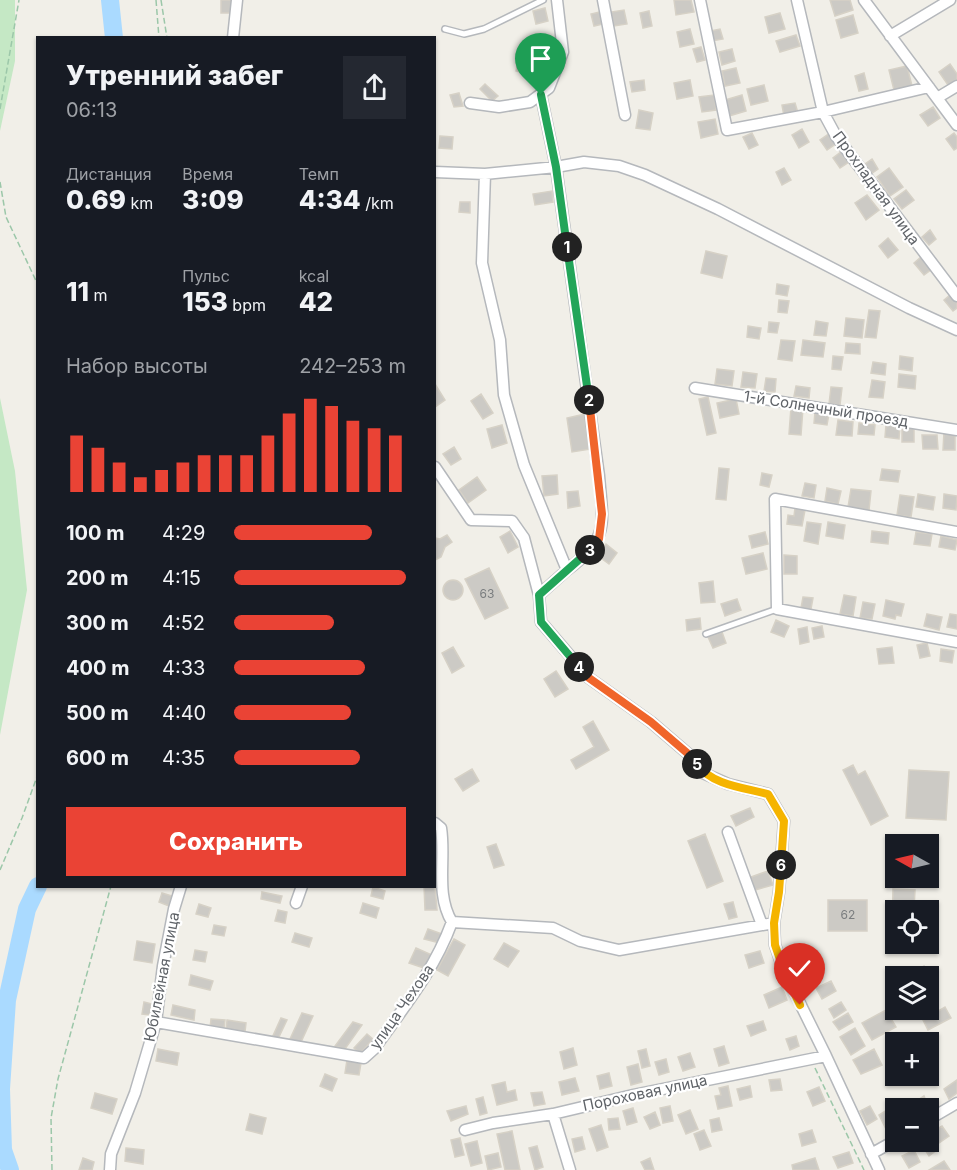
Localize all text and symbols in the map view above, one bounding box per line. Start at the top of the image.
pin [515,33,566,95]
icon: arrive [524,42,557,75]
button: share [343,56,406,119]
text: Утренний забег [66,59,283,92]
text: 06:13 [66,98,117,122]
street label: Прохладная улица [829,127,924,248]
text: Дистанция [66,164,152,184]
text: Время [182,164,233,184]
text: Темп [299,164,339,184]
text: 0.69 [66,184,126,215]
text: 3:09 [182,184,244,215]
text: 4:34 [299,184,361,215]
text: km [126,193,153,213]
text: /km [361,193,394,213]
pin: 1 [552,232,582,262]
text: 1 [564,237,570,257]
text: Пульс [182,266,230,286]
text: kcal [299,266,329,286]
text: 11 [66,276,89,307]
text: m [89,285,107,305]
text: 153 [182,286,228,317]
text: 42 [299,286,333,317]
text: bpm [228,295,266,315]
text: Набор высоты [66,354,208,378]
text: 242–253 m [299,354,406,378]
pin: 2 [574,385,604,415]
street label: 1-й Солнечный проезд [742,386,910,431]
text: 2 [584,390,594,410]
text: 100 m [66,521,125,545]
text: 4:29 [162,521,205,545]
pin: 3 [575,535,605,565]
text: 3 [585,540,595,560]
text: 200 m [66,566,129,590]
text: 4:15 [162,566,201,590]
house number: 63 [480,586,494,601]
text: 300 m [66,611,129,635]
text: 4:52 [162,611,205,635]
pin: 4 [564,652,594,682]
text: 400 m [66,656,130,680]
text: 4:33 [162,656,205,680]
text: 4 [574,657,584,677]
text: 500 m [66,701,129,725]
text: 4:40 [162,701,206,725]
text: 600 m [66,746,129,770]
text: 4:35 [162,746,205,770]
pin: 5 [682,749,712,779]
text: 5 [692,754,702,774]
button: Сохранить [66,807,406,876]
north arrow [885,834,939,888]
map controls [885,834,939,1152]
pin: 6 [766,850,796,880]
text: 6 [776,855,786,875]
button: locate [885,900,939,954]
house number: 62 [841,907,855,922]
street label: Юбилейная улица [140,910,183,1043]
pin [774,943,825,1005]
icon: check [783,952,816,985]
street label: улица Чехова [365,961,438,1053]
button: layers [885,966,939,1020]
button: + [885,1032,939,1086]
street label: Пороховая улица [581,1070,709,1115]
button: − [885,1098,939,1152]

